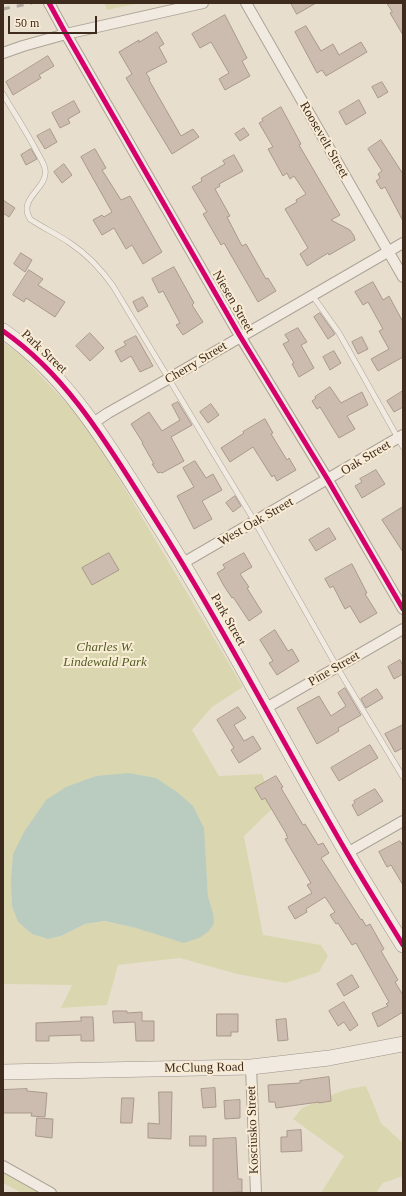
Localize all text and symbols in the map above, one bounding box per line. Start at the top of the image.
scale bar [10,8,99,34]
text: 50 m [15,16,39,30]
street label: Roosevelt Street [296,99,352,181]
street label: Niesen Street [209,268,257,336]
street label: Park Street [18,327,70,377]
street label: Cherry Street [162,338,230,388]
street label: Oak Street [338,437,394,479]
street label: West Oak Street [216,494,296,550]
street label: Park Street [207,591,249,649]
park label: Charles W. Lindewald Park [63,640,147,671]
street label: Pine Street [306,648,362,690]
street label: McClung Road [164,1060,244,1076]
street label: Kosciusko Street [244,1086,262,1174]

